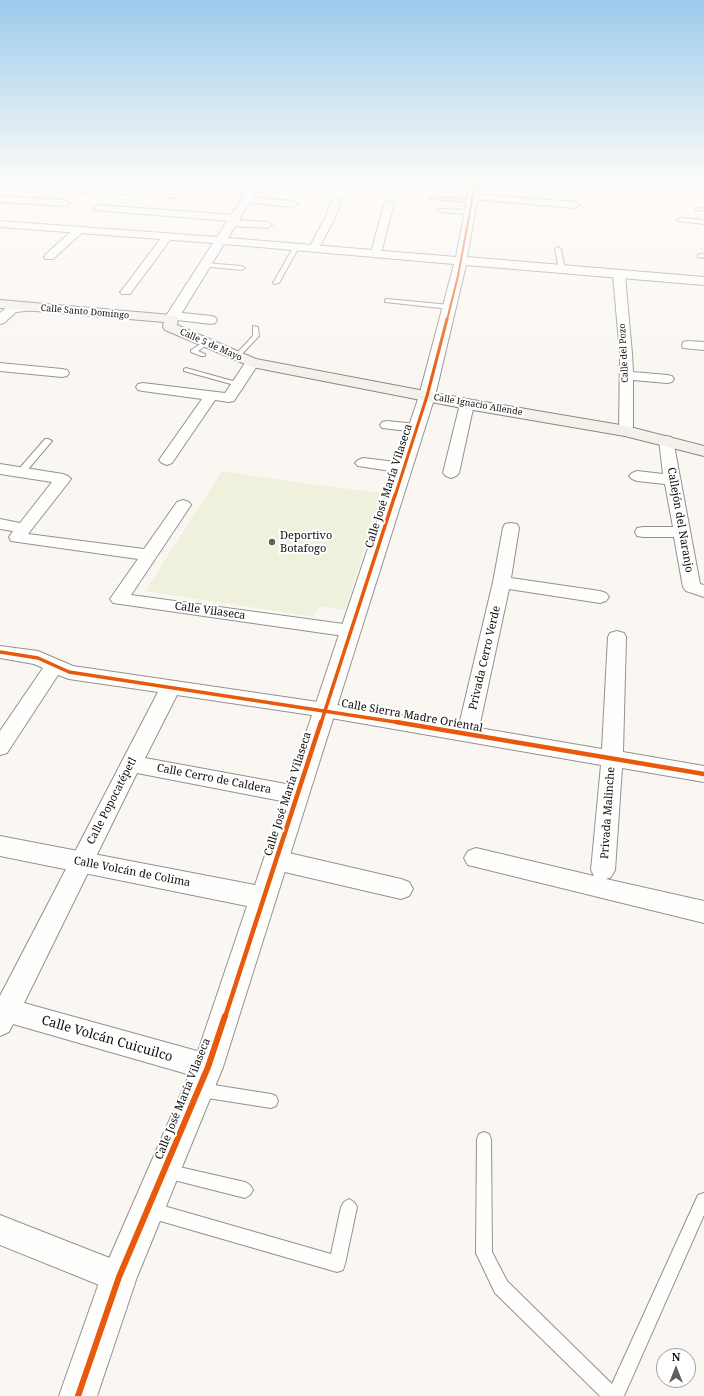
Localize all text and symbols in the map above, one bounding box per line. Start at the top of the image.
street label: Calle Santo Domingo [40,303,130,321]
street label: Calle del Pozo [617,323,631,383]
street label: Calle 5 de Mayo [178,326,244,364]
street label: Calle Ignacio Allende [433,392,523,418]
street label: Calle José María Vilaseca [363,422,415,550]
street label: Callejón del Naranjo [664,466,696,574]
place label: Deportivo Botafogo [280,529,332,555]
marker: Deportivo Botafogo [267,537,277,547]
street label: Calle Vilaseca [174,599,246,623]
street label: Privada Cerro Verde [467,605,503,711]
street label: Calle Sierra Madre Oriental [340,697,484,735]
street label: Calle José María Vilaseca [262,730,314,858]
street label: Calle Popocatépetl [84,755,140,847]
street label: Calle Cerro de Caldera [156,761,272,797]
street label: Privada Malinche [598,766,618,860]
street label: Calle Volcán de Colima [72,854,192,890]
street label: Calle Volcán Cuicuilco [40,1013,174,1065]
street label: Calle José María Vilaseca [153,1036,213,1162]
north arrow [656,1348,696,1388]
text: N [672,1349,680,1364]

